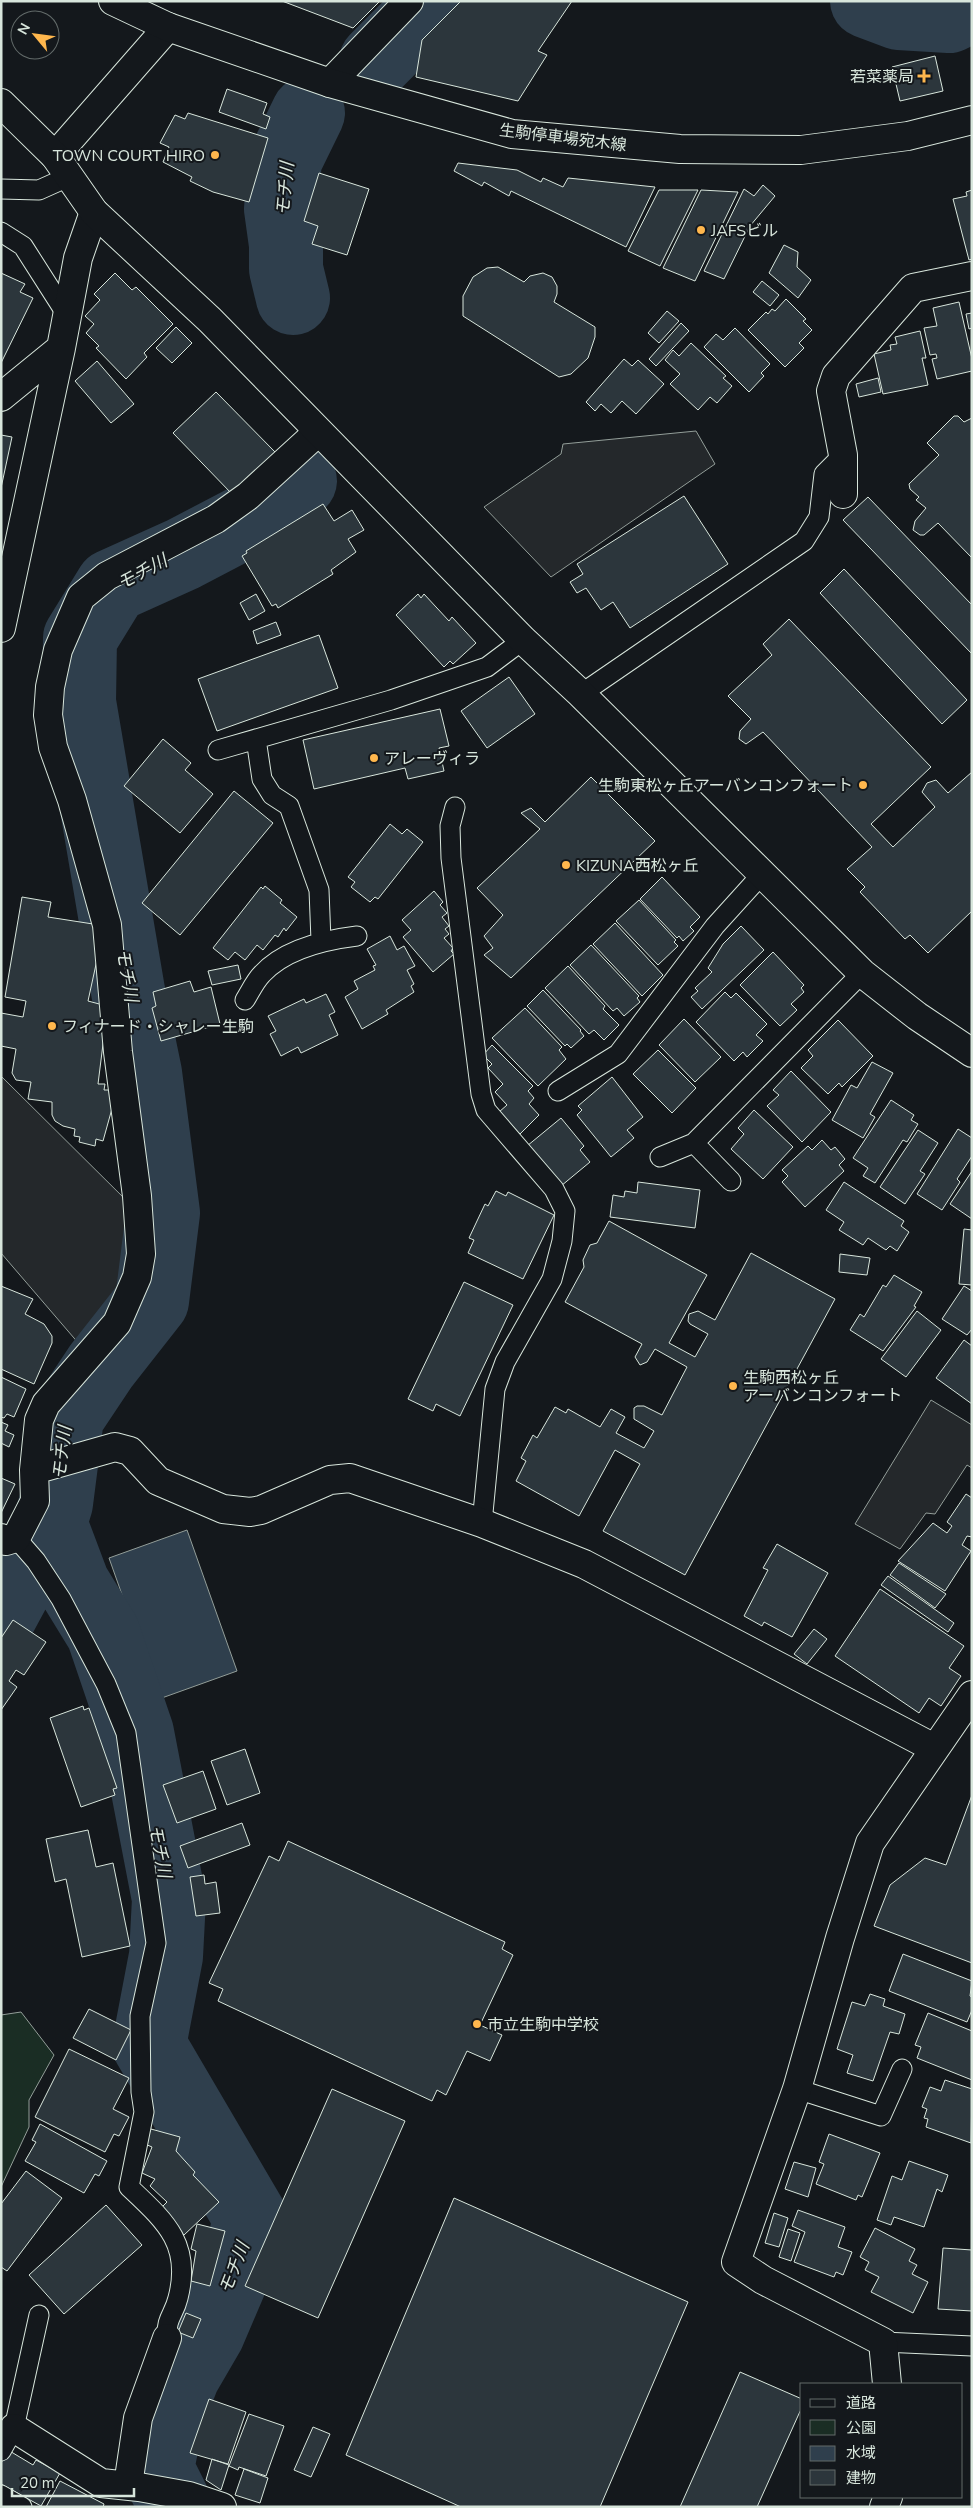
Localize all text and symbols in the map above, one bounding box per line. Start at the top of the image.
north arrow [10,10,60,60]
text: N [13,20,35,38]
place label: 若菜薬局 [850,66,914,88]
marker: 若菜薬局 [918,70,930,82]
street label: 生駒停車場宛木線 [498,119,628,157]
place label: TOWN COURT HIRO [53,145,205,167]
marker: TOWN COURT HIRO [209,149,221,161]
water label: モチ川 [271,159,299,217]
place label: JAFSビル [710,220,778,242]
marker: JAFSビル [695,224,707,236]
water label: モチ川 [113,548,173,595]
place label: アレーヴィラ [384,748,480,770]
marker: アレーヴィラ [368,752,380,764]
place label: 生駒東松ヶ丘アーバンコンフォート [598,775,853,797]
marker: 生駒東松ヶ丘アーバンコンフォート [857,779,869,791]
place label: KIZUNA西松ヶ丘 [576,855,699,877]
marker: KIZUNA西松ヶ丘 [560,859,572,871]
water label: モチ川 [110,946,144,1006]
place label: フィナード・シャレー生駒 [62,1016,254,1038]
marker: フィナード・シャレー生駒 [46,1020,58,1032]
place label: 生駒西松ヶ丘 アーバンコンフォート [743,1367,902,1407]
marker: 生駒西松ヶ丘 アーバンコンフォート [727,1380,739,1392]
water label: モチ川 [47,1423,77,1481]
water label: モチ川 [143,1822,177,1882]
place label: 市立生駒中学校 [487,2014,599,2036]
marker: 市立生駒中学校 [471,2018,483,2030]
water label: モチ川 [213,2237,256,2298]
legend [800,2383,963,2498]
text: 道路 [846,2393,876,2413]
text: 公園 [846,2418,876,2438]
text: 水域 [846,2443,876,2463]
scale bar [12,2466,135,2498]
text: 建物 [846,2468,876,2488]
text: 20 m [20,2473,55,2493]

